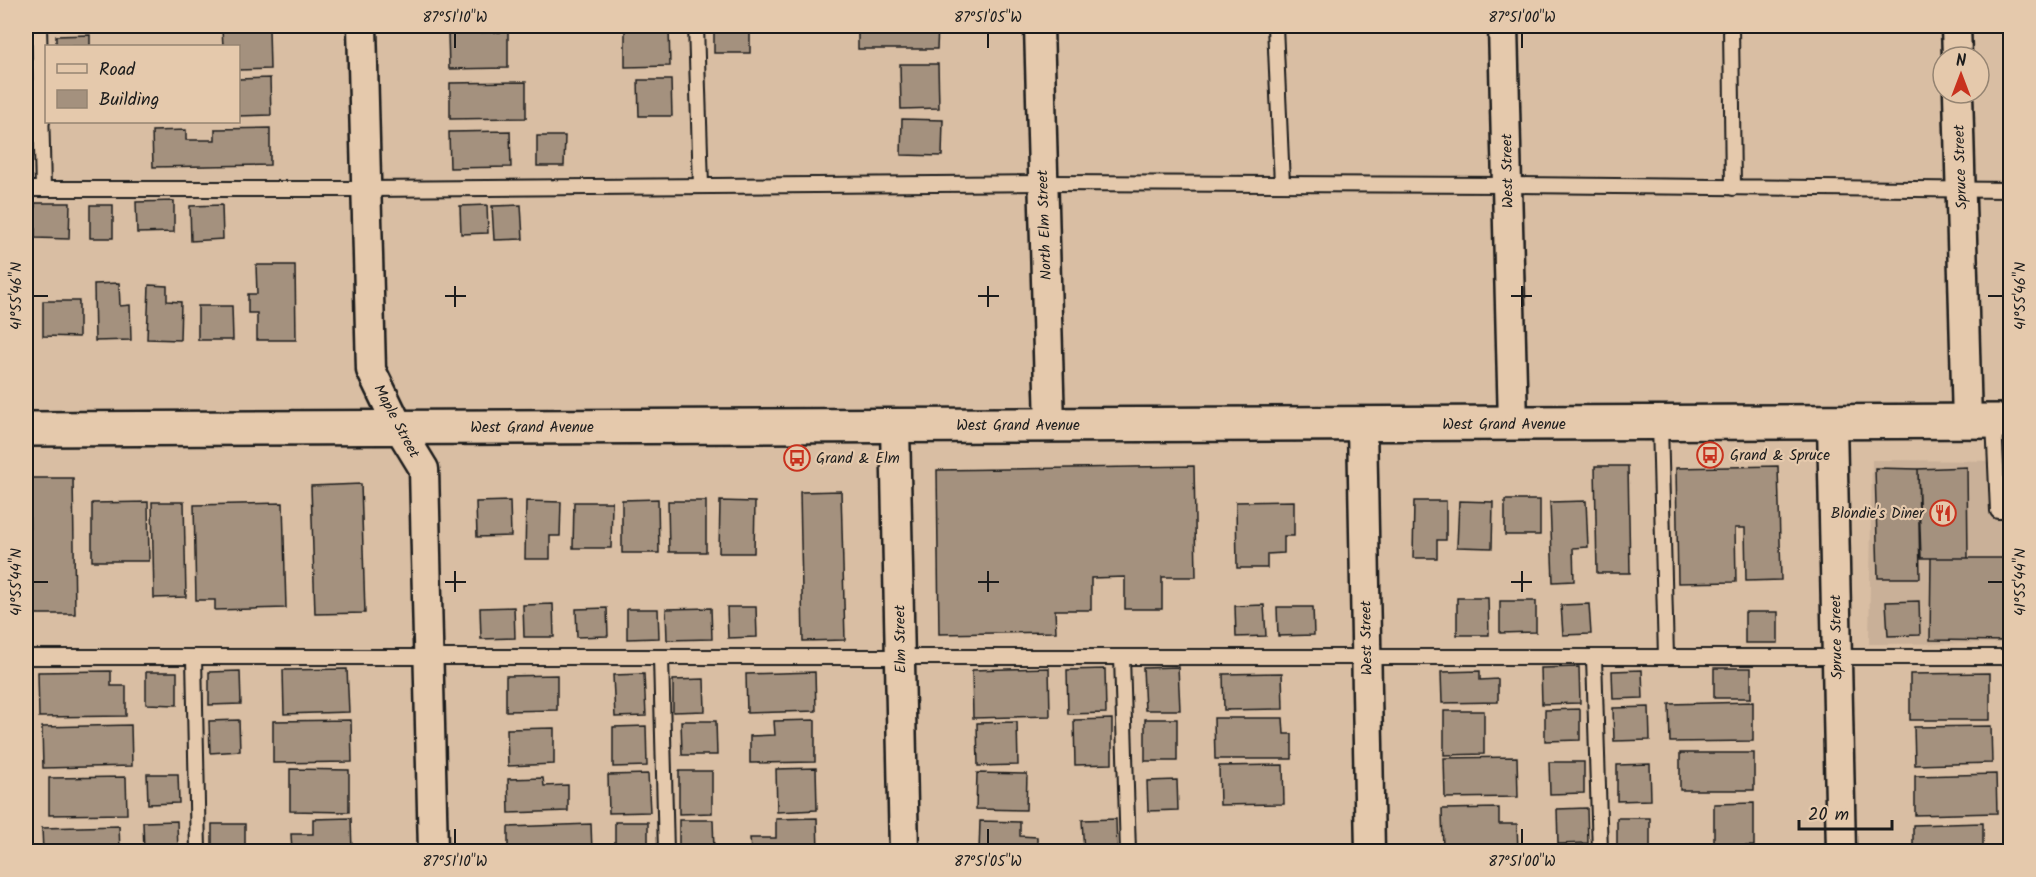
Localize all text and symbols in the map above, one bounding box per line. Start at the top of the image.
text: 87°51'10"W [423,6,488,30]
text: 87°51'05"W [954,6,1022,30]
text: 87°51'00"W [1488,6,1556,30]
legend [45,45,240,123]
north arrow [1931,45,1991,105]
text: N [1956,49,1966,74]
text: Road [99,56,136,85]
text: Building [99,86,159,115]
street label: Spruce Street [1948,124,1974,210]
street label: West Street [1495,133,1521,209]
street label: North Elm Street [1031,169,1059,280]
text: 41°55'46"N [5,262,29,330]
text: 41°55'46"N [2009,262,2033,330]
street label: Maple Street [367,380,426,463]
street label: West Grand Avenue [1442,413,1566,437]
street label: West Grand Avenue [956,414,1080,438]
street label: West Grand Avenue [470,416,594,440]
bus stop icon: Grand & Spruce [1695,440,1725,470]
bus stop icon: Grand & Elm [782,443,812,473]
place label: Grand & Spruce [1730,444,1830,468]
place label: Grand & Elm [816,447,900,471]
restaurant icon: Blondie's Diner [1928,498,1958,528]
place label: Blondie's Diner [1831,502,1925,526]
text: 41°55'44"N [5,548,29,616]
text: 41°55'44"N [2009,548,2033,616]
street label: Spruce Street [1824,594,1850,680]
street label: West Street [1354,600,1380,676]
street label: Elm Street [888,604,914,673]
scale bar [1799,793,1892,831]
text: 20 m [1808,801,1849,830]
text: 87°51'10"W [423,850,488,874]
text: 87°51'05"W [954,850,1022,874]
text: 87°51'00"W [1488,850,1556,874]

